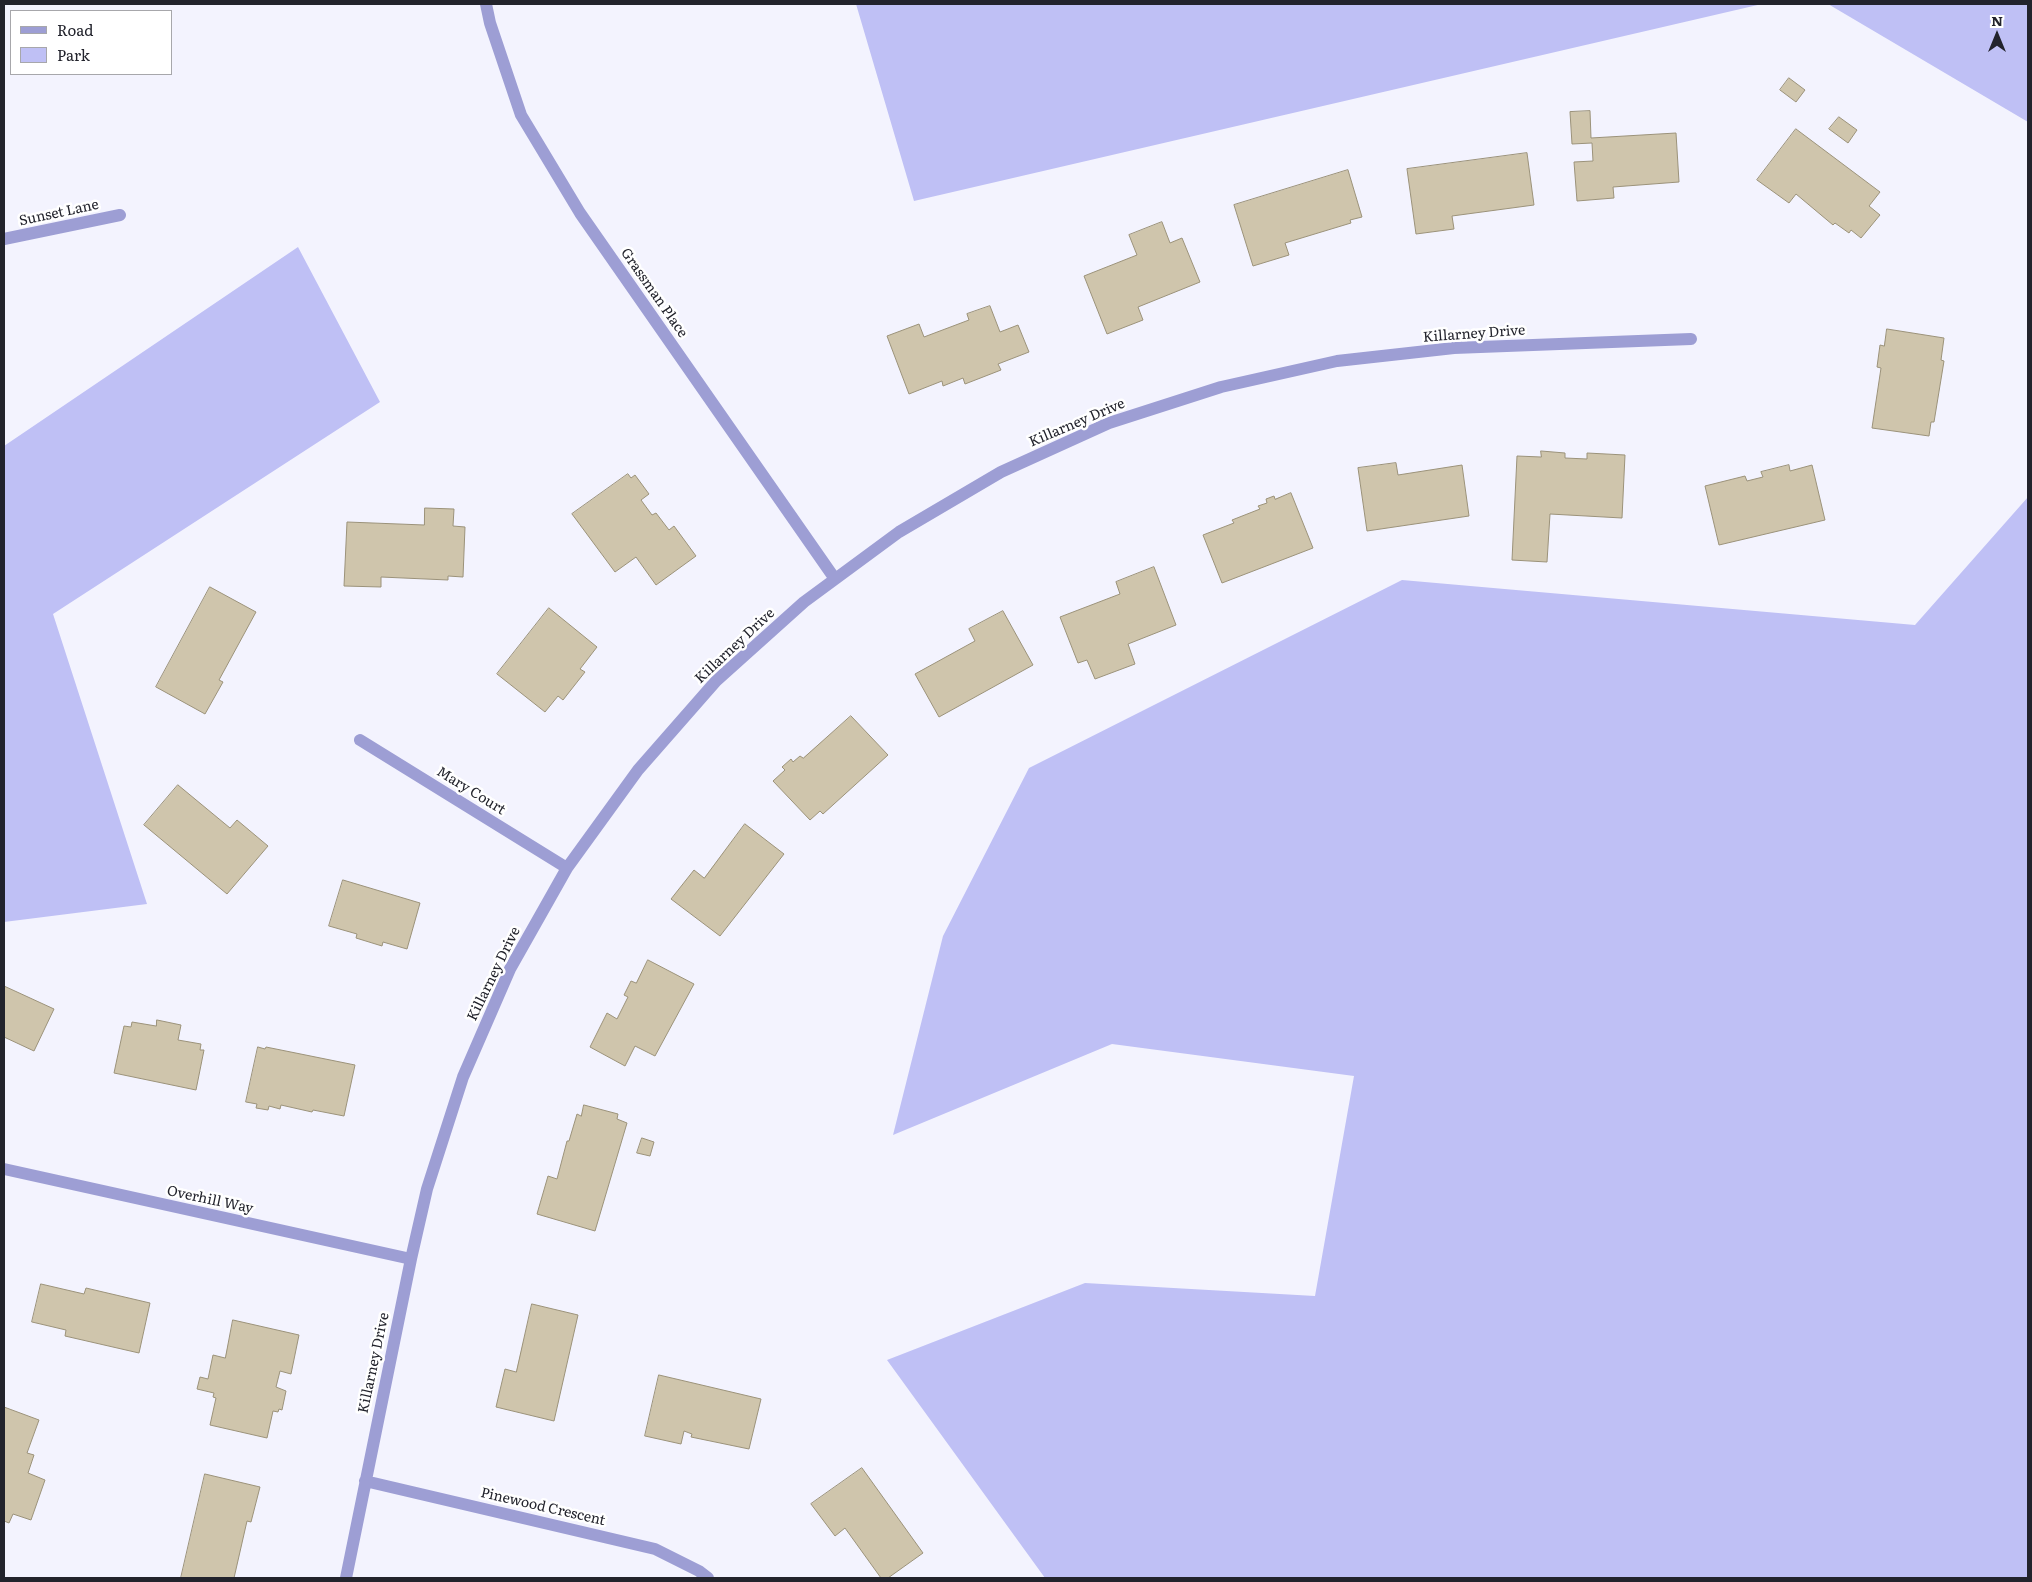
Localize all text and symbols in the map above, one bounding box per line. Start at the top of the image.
legend [10,10,172,75]
north arrow [1972,10,2022,60]
text: N [1991,10,2003,30]
text: Road [57,18,93,41]
text: Park [57,43,90,66]
street label: Sunset Lane [18,196,100,230]
street label: Grassman Place [617,245,691,341]
street label: Killarney Drive [1422,322,1526,346]
street label: Killarney Drive [1027,395,1127,451]
street label: Killarney Drive [692,605,778,687]
street label: Mary Court [434,763,508,819]
street label: Killarney Drive [464,924,524,1024]
street label: Overhill Way [165,1183,255,1217]
street label: Killarney Drive [355,1311,393,1415]
street label: Pinewood Crescent [479,1485,607,1529]

